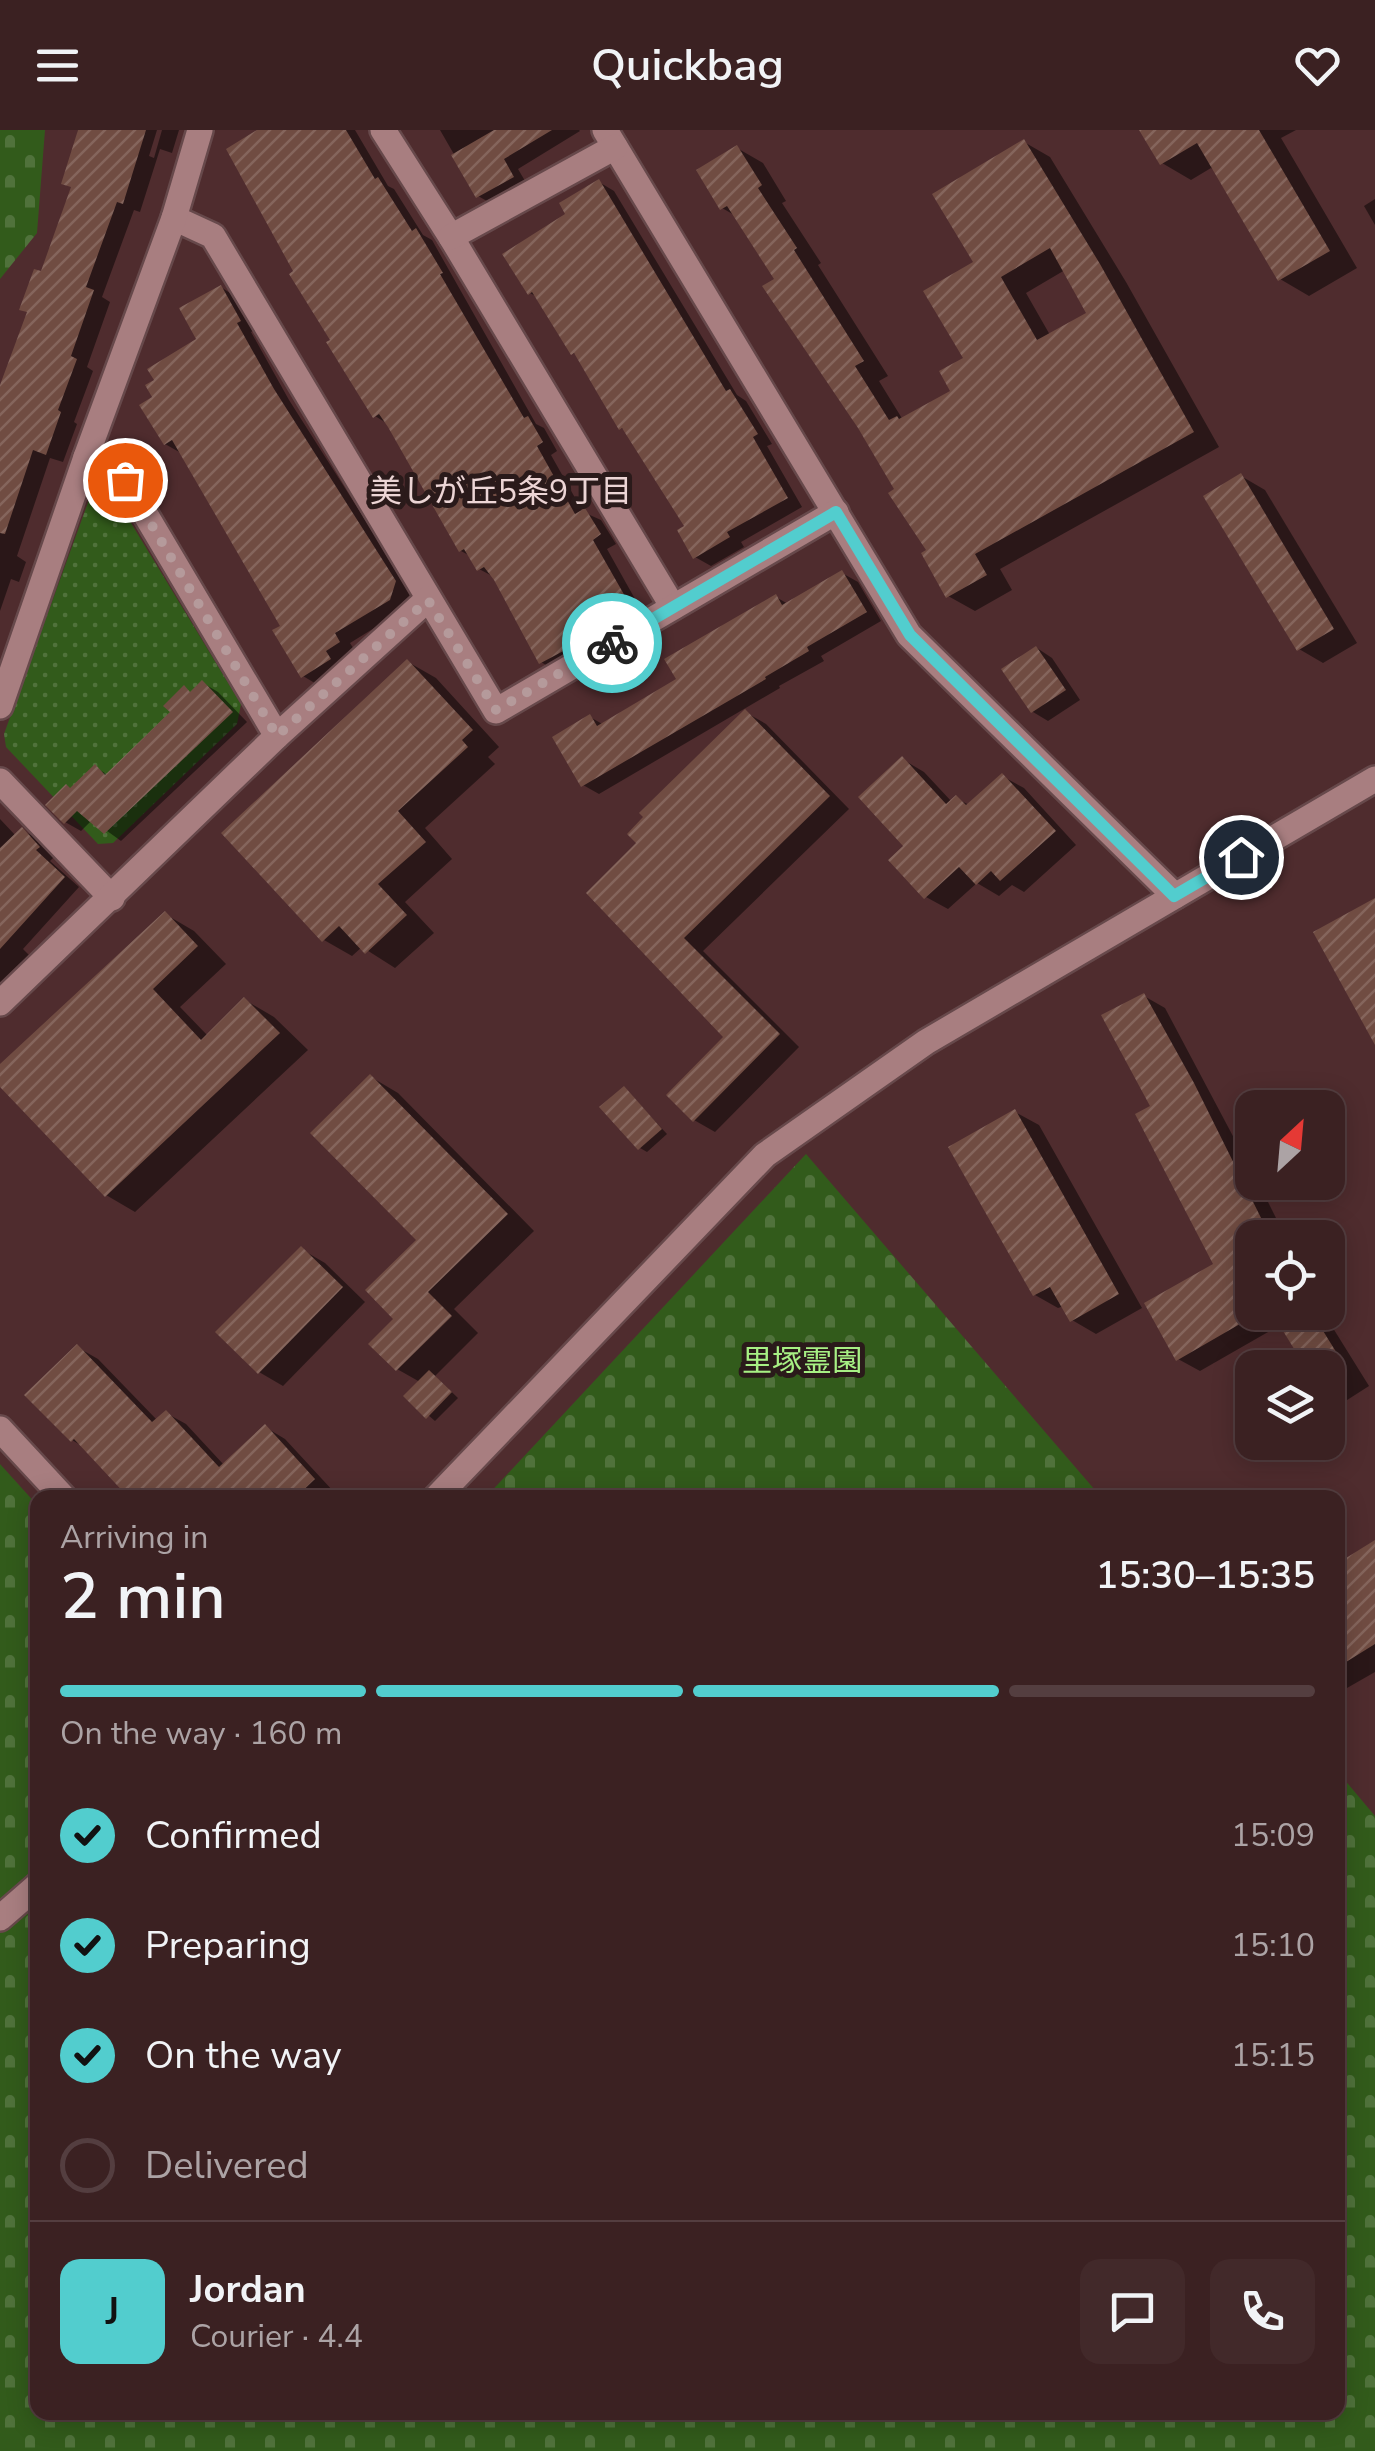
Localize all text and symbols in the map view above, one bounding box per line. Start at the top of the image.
text: Quickbag [591,35,784,96]
icon: menu [30,38,85,93]
icon: heart [1290,38,1345,93]
pin [83,438,168,523]
icon: bag [98,453,153,508]
district label: 美しが丘5条9丁目 [370,470,632,513]
courier [562,593,662,693]
icon: bike [585,616,640,671]
pin [1199,815,1284,900]
icon: home [1214,830,1269,885]
north arrow [1235,1090,1345,1200]
map controls [1235,1090,1345,1460]
button: locate [1235,1220,1345,1330]
park label: 里塚霊園 [742,1341,862,1382]
button: layers [1235,1350,1345,1460]
text: Arriving in [60,1516,208,1559]
text: 15:30–15:35 [1096,1550,1315,1601]
text: 2 min [60,1552,226,1641]
text: On the way · 160 m [60,1712,342,1755]
icon: check [60,1808,115,1863]
text: Confirmed [145,1810,322,1861]
text: 15:09 [1231,1814,1315,1857]
icon: check [60,1918,115,1973]
text: Preparing [145,1920,311,1971]
text: 15:10 [1231,1924,1315,1967]
icon: check [60,2028,115,2083]
text: On the way [145,2030,341,2081]
text: 15:15 [1231,2034,1315,2077]
text: Delivered [145,2140,309,2191]
button: chat [1080,2259,1185,2364]
button: phone [1210,2259,1315,2364]
text: Jordan [190,2264,306,2315]
text: J [106,2286,119,2337]
text: Courier · 4.4 [190,2315,363,2358]

